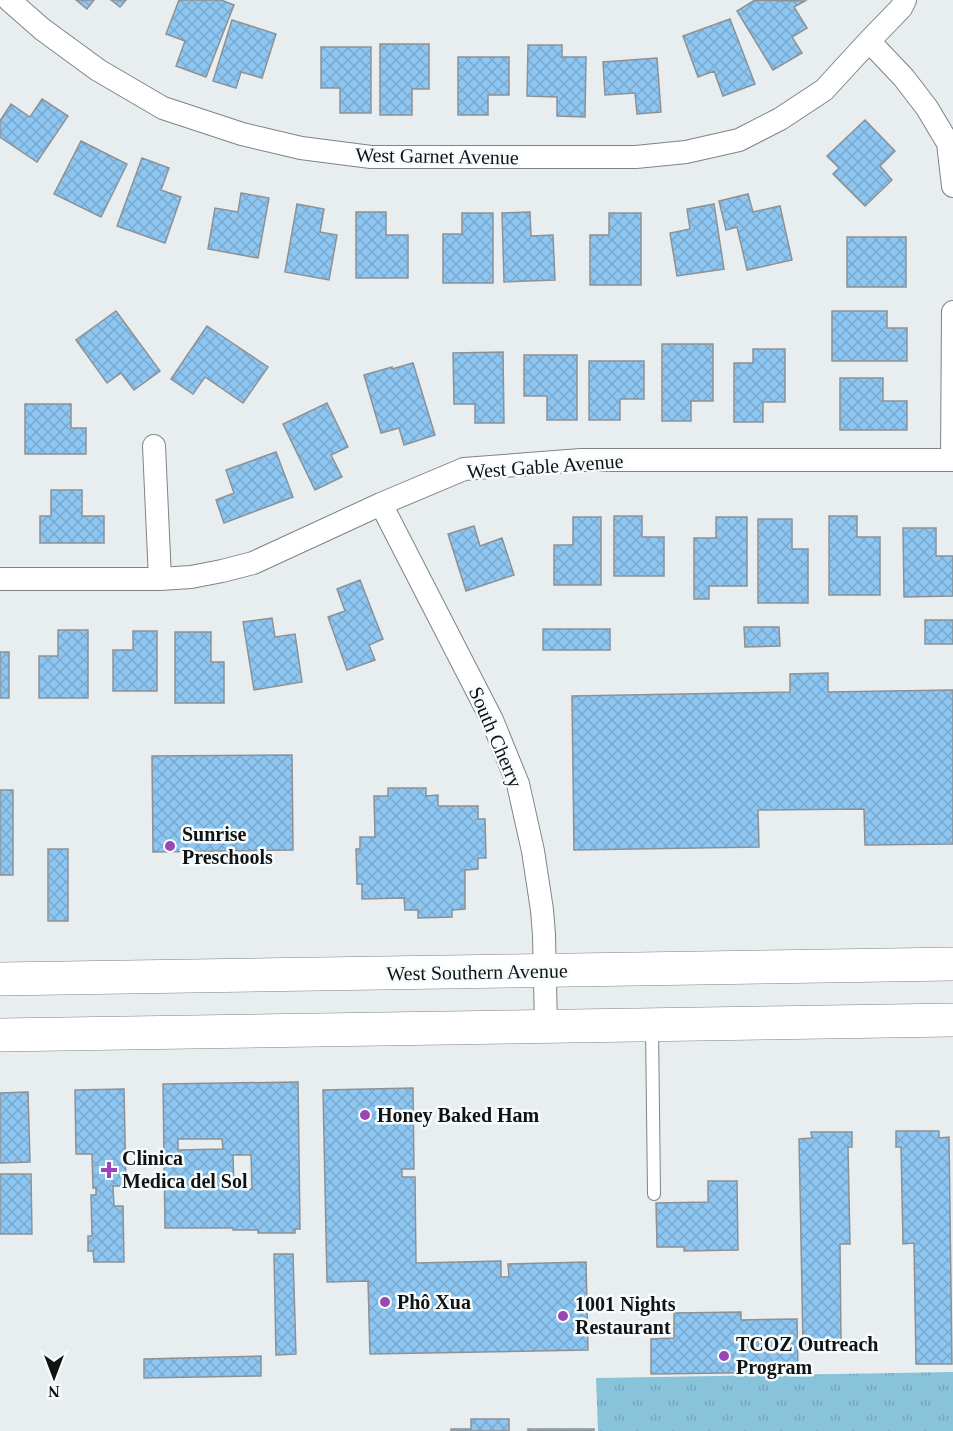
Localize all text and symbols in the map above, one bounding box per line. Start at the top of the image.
street label: West Garnet Avenue [355,144,519,168]
street label: West Gable Avenue [466,450,624,482]
street label: South Cherry [464,683,527,791]
place label: Sunrise Preschools [182,823,273,868]
marker: Sunrise Preschools [163,839,177,853]
street label: West Southern Avenue [386,959,568,985]
place label: Honey Baked Ham [377,1104,540,1127]
marker: Honey Baked Ham [358,1108,372,1122]
place label: Clinica Medica del Sol [122,1147,248,1192]
marker: Clinica Medica del Sol [100,1161,118,1179]
place label: Phô Xua [397,1291,471,1313]
place label: 1001 Nights Restaurant [575,1293,676,1338]
marker: Phô Xua [378,1295,392,1309]
marker: 1001 Nights Restaurant [556,1309,570,1323]
place label: TCOZ Outreach Program [736,1333,878,1379]
north arrow [24,1347,84,1407]
marker: TCOZ Outreach Program [717,1349,731,1363]
text: N [48,1383,60,1400]

